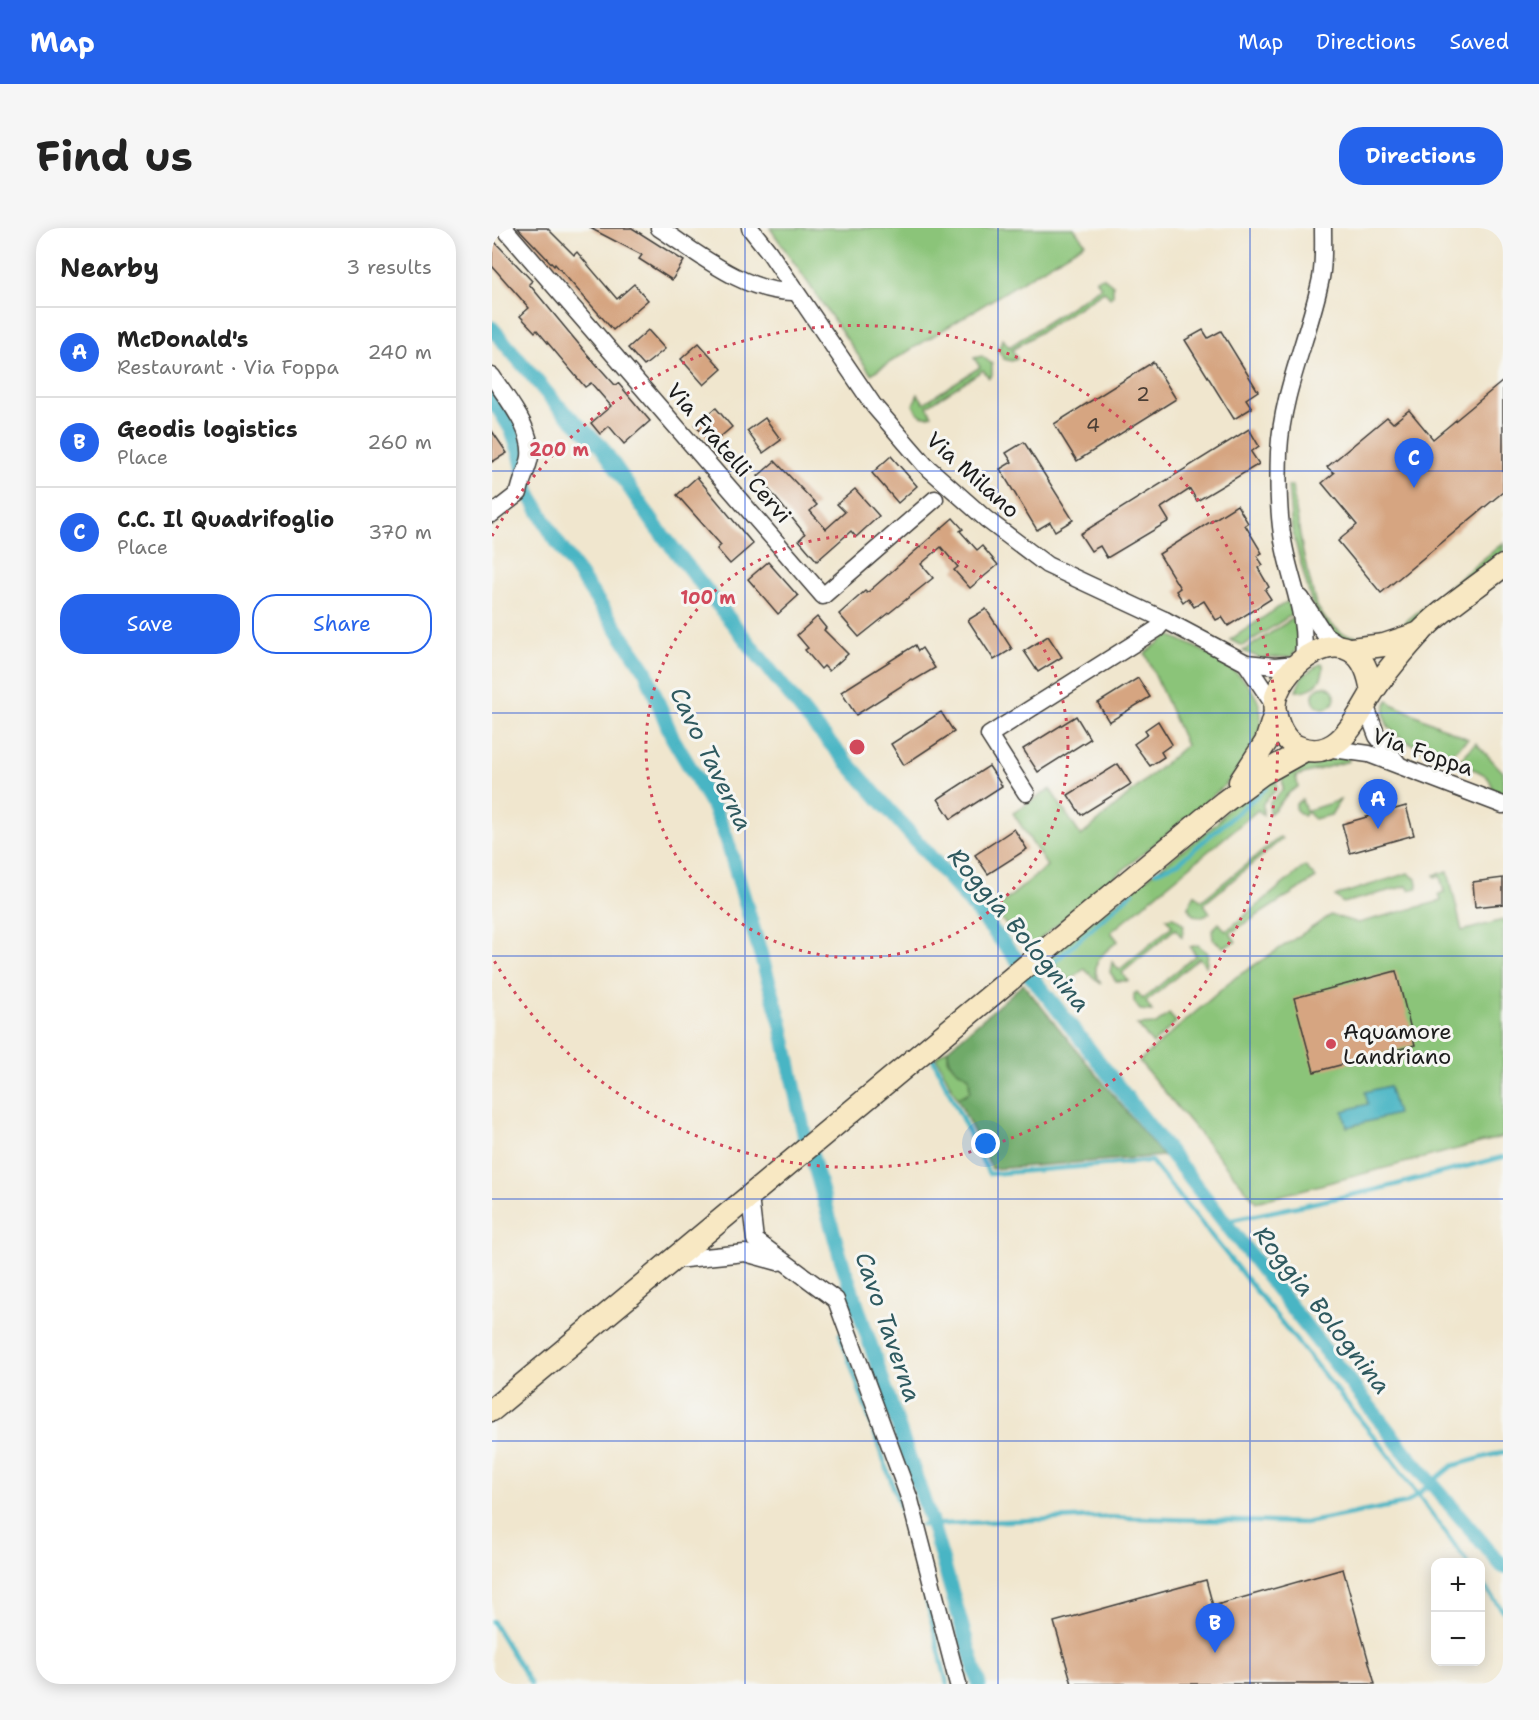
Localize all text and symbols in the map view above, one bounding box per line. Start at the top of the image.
text: Map [30,23,95,61]
text: Map [1238,28,1283,56]
text: Directions [1316,28,1416,56]
text: Saved [1449,28,1509,56]
button: Directions [1339,127,1503,185]
text: Find us [36,128,193,184]
text: Nearby [60,250,159,285]
text: 3 results [346,254,432,280]
text: McDonald's [117,325,248,354]
text: A [72,339,87,365]
text: 240 m [367,339,432,365]
text: Restaurant · Via Foppa [117,354,339,380]
street label: Via Fratelli Cervi [660,377,798,529]
house number: 2 [1136,381,1150,407]
house number: 4 [1086,412,1100,438]
text: Geodis logistics [117,415,298,444]
street label: Via Milano [920,425,1026,525]
text: B [73,429,86,455]
text: 260 m [367,429,432,455]
text: 200 m [529,438,590,462]
pin: C [1394,438,1434,488]
text: Place [117,444,168,470]
text: C.C. Il Quadrifoglio [117,505,334,534]
text: C [73,519,86,545]
text: 370 m [368,519,432,545]
text: Place [117,534,168,560]
text: 100 m [680,586,736,610]
button: Save [60,594,240,654]
button: Share [252,594,432,654]
water label: Cavo Taverna [662,682,760,836]
street label: Via Foppa [1369,721,1478,783]
centre of rings [847,737,867,757]
pin: A [1358,780,1398,829]
water label: Roggia Bolognina [941,841,1097,1019]
place label: Aquamore Landriano [1343,1017,1452,1071]
marker: Aquamore Landriano [1324,1037,1338,1051]
your location [971,1129,1000,1158]
water label: Roggia Bolognina [1246,1219,1398,1401]
water label: Cavo Taverna [847,1248,929,1406]
map controls [1431,1558,1485,1666]
button: + [1431,1558,1485,1612]
pin: B [1196,1604,1234,1653]
button: − [1431,1612,1485,1666]

